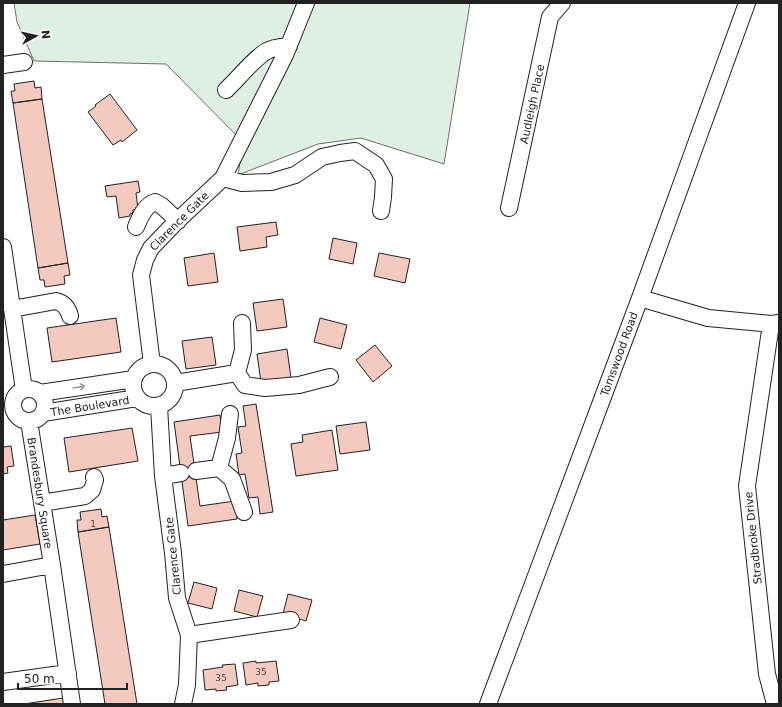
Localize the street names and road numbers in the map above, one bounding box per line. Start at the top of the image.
street label: Audleigh Place [518,63,547,145]
street label: Clarence Gate [147,189,212,254]
street label: Tomswood Road [598,310,641,399]
street label: The Boulevard [49,394,130,419]
street label: Brandesbury Square [24,437,55,550]
street label: Stradbroke Drive [742,491,765,585]
street label: Clarence Gate [163,516,184,595]

